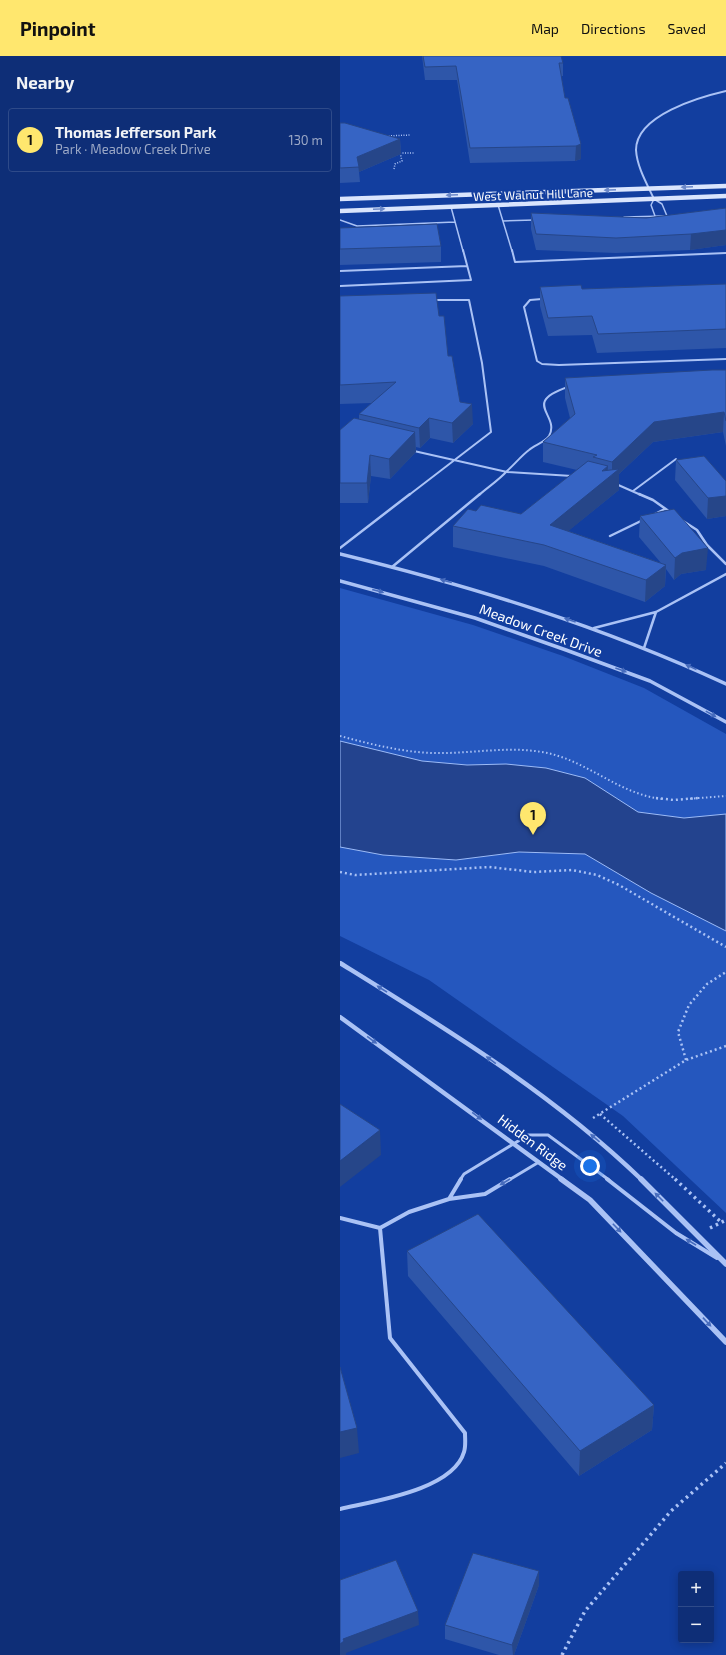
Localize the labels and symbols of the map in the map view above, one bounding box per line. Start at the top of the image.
one-way arrow [680,184,693,190]
street label: West Walnut Hill Lane [473,185,593,203]
one-way arrow [604,186,616,193]
one-way arrow [445,192,458,198]
one-way arrow [373,206,385,213]
one-way arrow [440,578,452,584]
one-way arrow [372,588,384,594]
street label: Meadow Creek Drive [477,600,605,660]
one-way arrow [563,617,575,623]
one-way arrow [685,664,697,670]
one-way arrow [615,668,627,674]
one-way arrow [705,711,717,718]
pin: 1 [520,802,546,835]
one-way arrow [376,986,388,993]
one-way arrow [366,1035,377,1044]
one-way arrow [486,1056,496,1064]
street label: Hidden Ridge [495,1110,571,1174]
one-way arrow [471,1112,482,1120]
one-way arrow [590,1133,600,1142]
your location [580,1156,600,1176]
one-way arrow [500,1178,510,1186]
one-way arrow [654,1192,664,1202]
one-way arrow [612,1223,622,1233]
one-way arrow [685,1239,697,1246]
one-way arrow [702,1317,712,1327]

